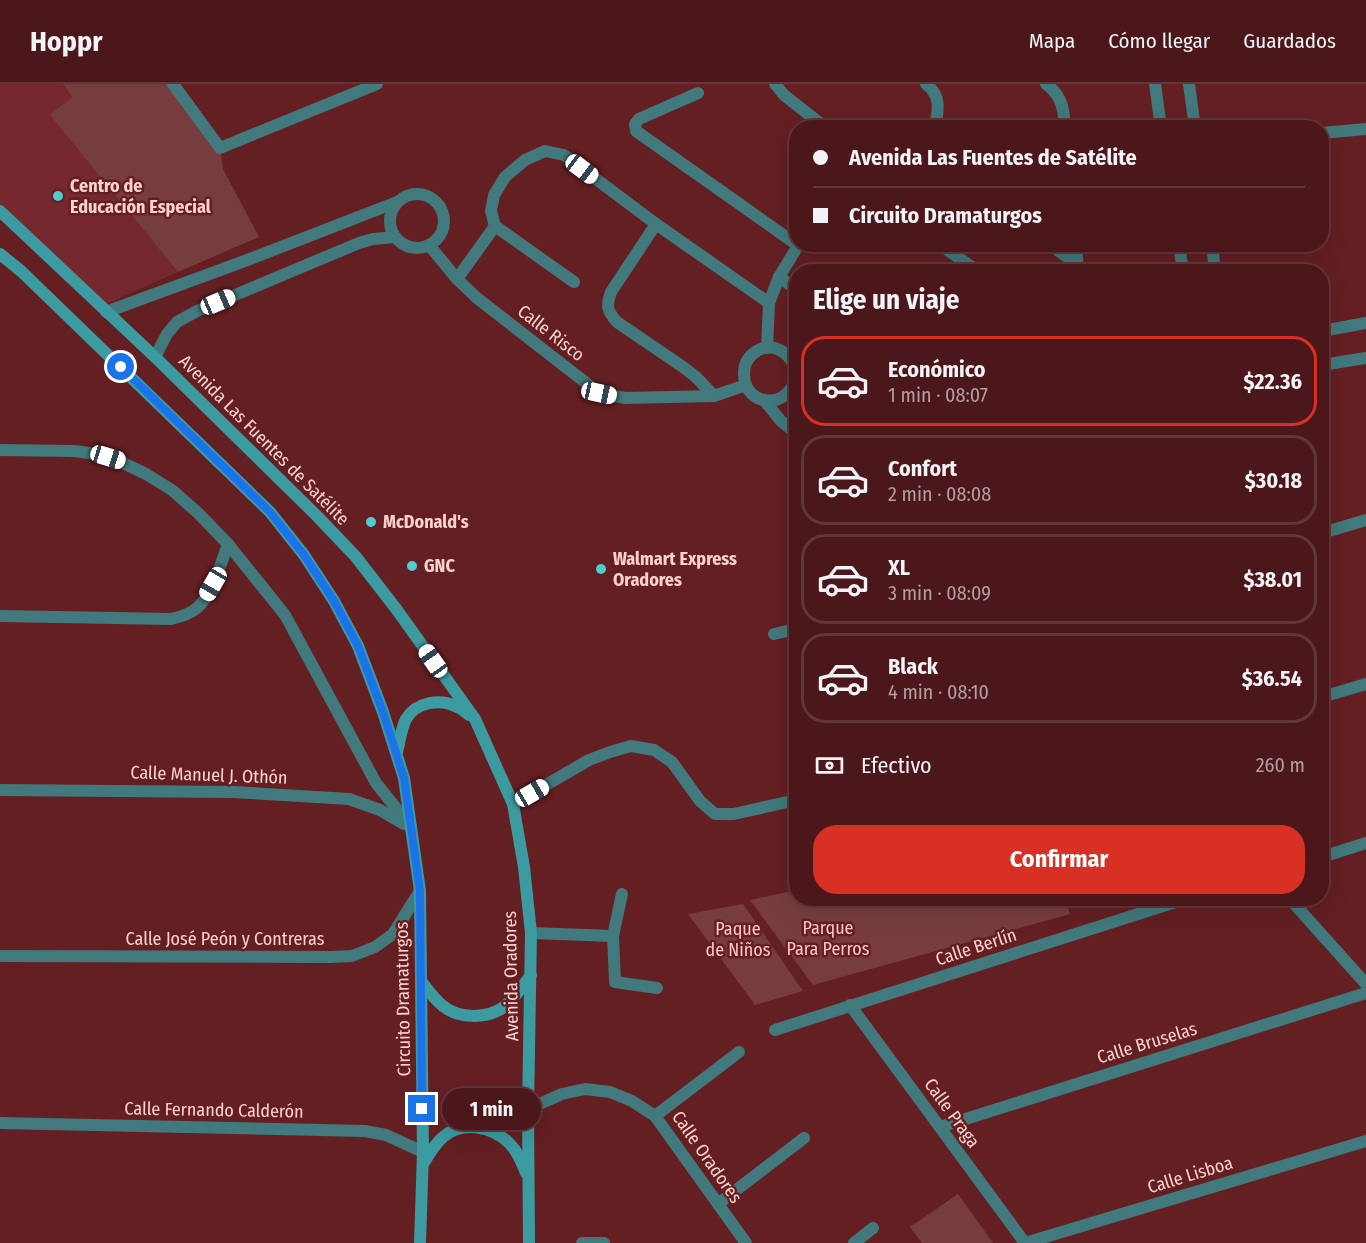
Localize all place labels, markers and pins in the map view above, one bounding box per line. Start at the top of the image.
place label: Centro de Educación Especial [70,175,211,218]
marker: Centro de Educación Especial [51,189,65,203]
place label: McDonald's [383,511,469,533]
marker: McDonald's [364,515,378,529]
place label: Walmart Express Oradores [613,548,737,591]
place label: GNC [424,555,455,577]
marker: GNC [405,559,419,573]
marker: Walmart Express Oradores [594,562,608,576]

